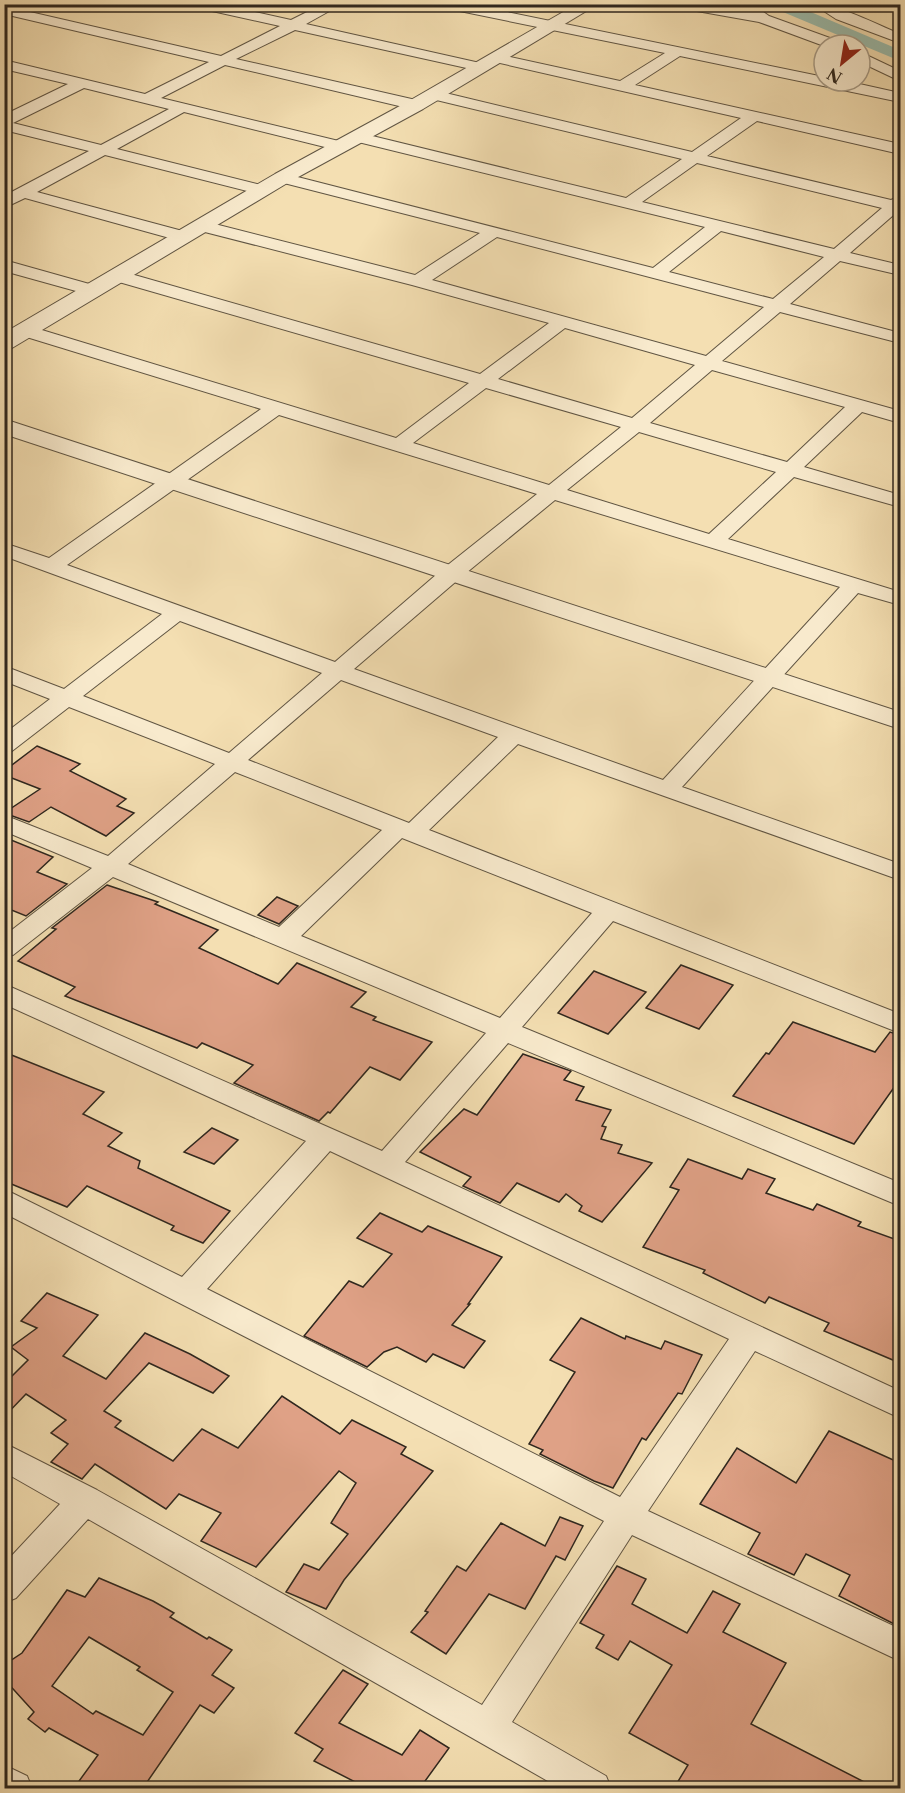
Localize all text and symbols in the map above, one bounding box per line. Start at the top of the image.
north arrow [812,33,872,93]
text: N [823,64,846,88]

